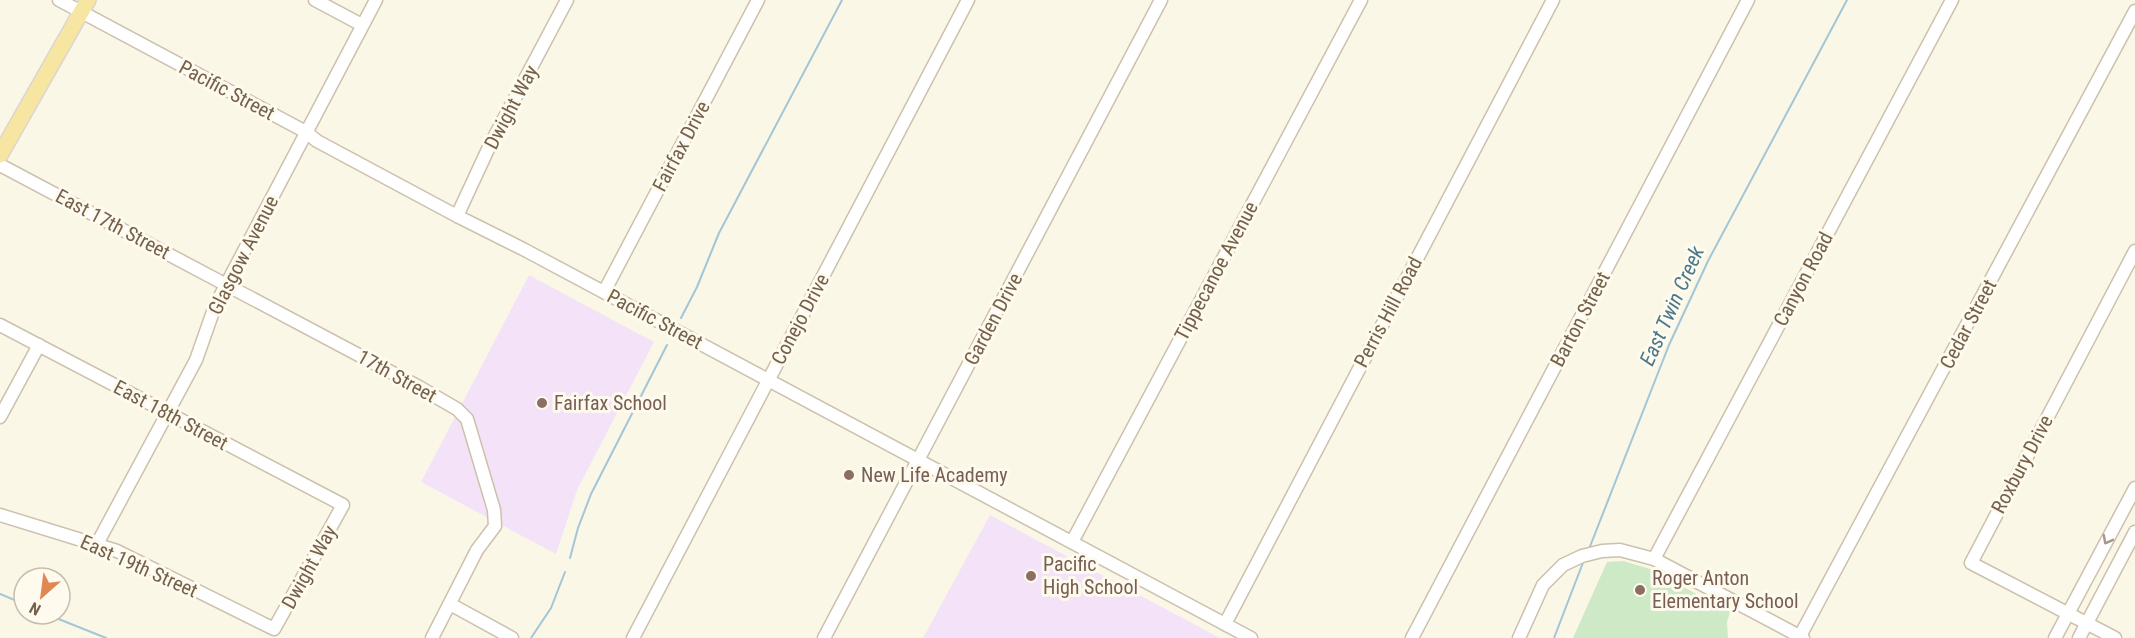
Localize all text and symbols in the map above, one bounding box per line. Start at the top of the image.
street label: Pacific Street [175,55,279,125]
street label: Dwight Way [479,61,543,153]
street label: Fairfax Drive [647,97,715,195]
street label: East 17th Street [52,184,174,264]
street label: Glasgow Avenue [203,192,283,318]
street label: Tippecanoe Avenue [1169,197,1263,345]
street label: Canyon Road [1768,228,1838,330]
water label: East Twin Creek [1635,242,1709,369]
street label: Perris Hill Road [1349,253,1427,371]
street label: Barton Street [1545,267,1615,371]
street label: Conejo Drive [766,269,834,369]
street label: Garden Drive [959,269,1027,369]
street label: Cedar Street [1934,275,2002,373]
street label: Pacific Street [603,284,707,354]
street label: 17th Street [353,344,441,408]
street label: East 18th Street [110,375,232,455]
place label: Fairfax School [554,391,667,415]
marker: Fairfax School [535,396,549,410]
street label: Roxbury Drive [1986,411,2058,517]
place label: New Life Academy [861,463,1008,487]
marker: New Life Academy [842,468,856,482]
street label: Dwight Way [276,521,342,613]
street label: East 19th Street [77,529,201,603]
one-way arrow [2103,534,2115,545]
place label: Pacific High School [1043,552,1138,599]
north arrow [12,566,72,626]
place label: Roger Anton Elementary School [1652,566,1799,613]
marker: Pacific High School [1024,569,1038,583]
marker: Roger Anton Elementary School [1633,583,1647,597]
text: N [26,598,44,619]

